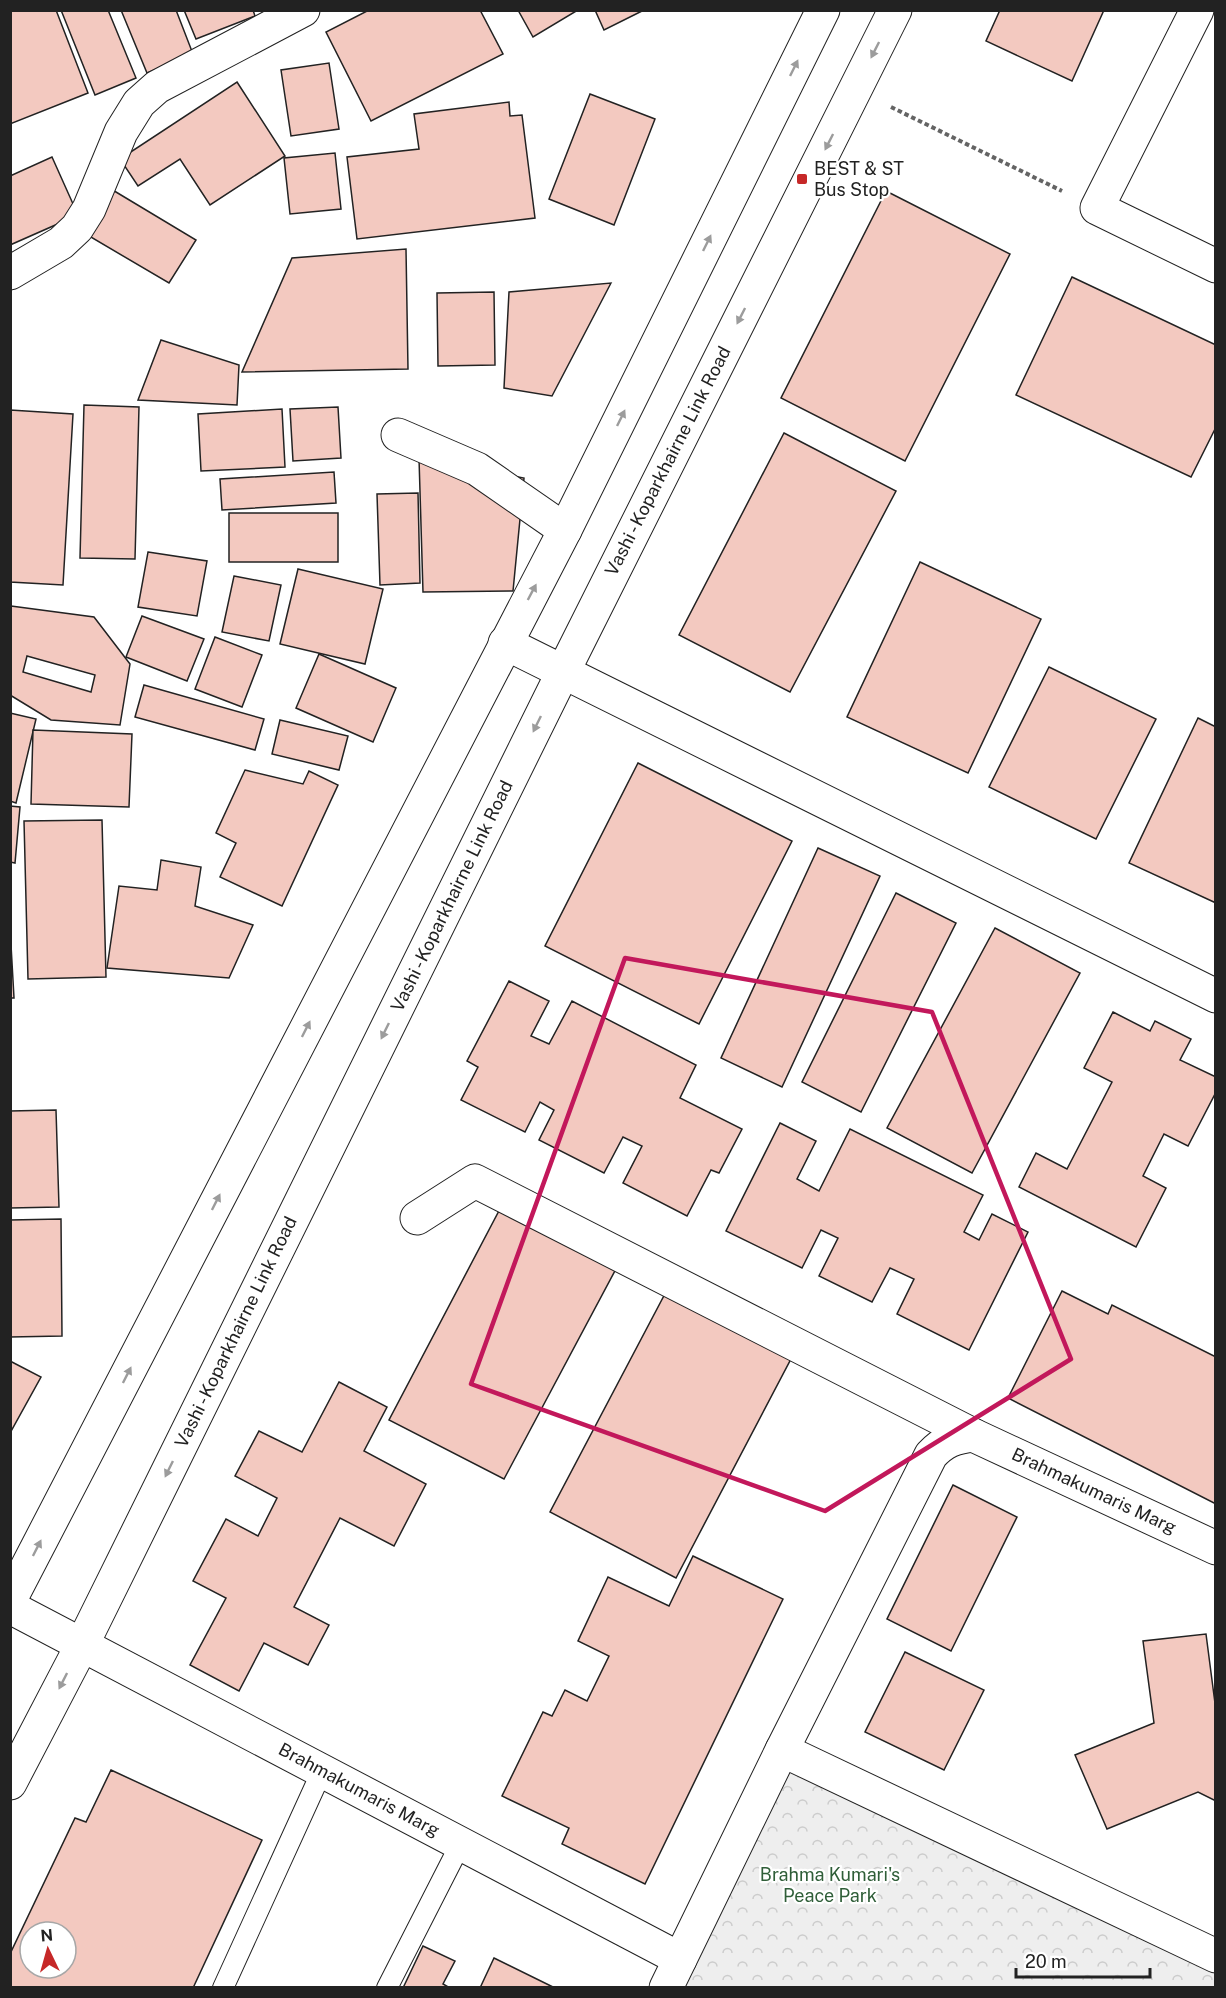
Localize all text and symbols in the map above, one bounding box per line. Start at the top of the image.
one-way arrow [870,42,880,59]
one-way arrow [789,60,798,77]
one-way arrow [824,134,834,151]
place label: BEST & ST Bus Stop [814,158,904,200]
marker: BEST & ST Bus Stop [795,172,809,186]
one-way arrow [702,234,712,251]
one-way arrow [737,308,746,325]
street label: Vashi - Koparkhairne Link Road [600,343,735,579]
one-way arrow [616,409,625,426]
one-way arrow [528,583,537,600]
one-way arrow [532,716,541,733]
street label: Vashi - Koparkhairne Link Road [386,777,517,1015]
one-way arrow [301,1020,311,1037]
one-way arrow [381,1022,390,1039]
one-way arrow [211,1193,221,1211]
street label: Vashi - Koparkhairne Link Road [170,1213,301,1451]
one-way arrow [122,1366,132,1383]
street label: Brahmakumaris Marg [1009,1443,1180,1538]
one-way arrow [164,1461,173,1478]
one-way arrow [33,1540,42,1557]
one-way arrow [58,1673,68,1690]
street label: Brahmakumaris Marg [275,1738,443,1841]
park label: Brahma Kumari's Peace Park [760,1864,900,1906]
north arrow [18,1920,78,1980]
text: N [40,1926,54,1946]
scale bar [1016,1941,1150,1979]
text: 20 m [1025,1951,1067,1972]

